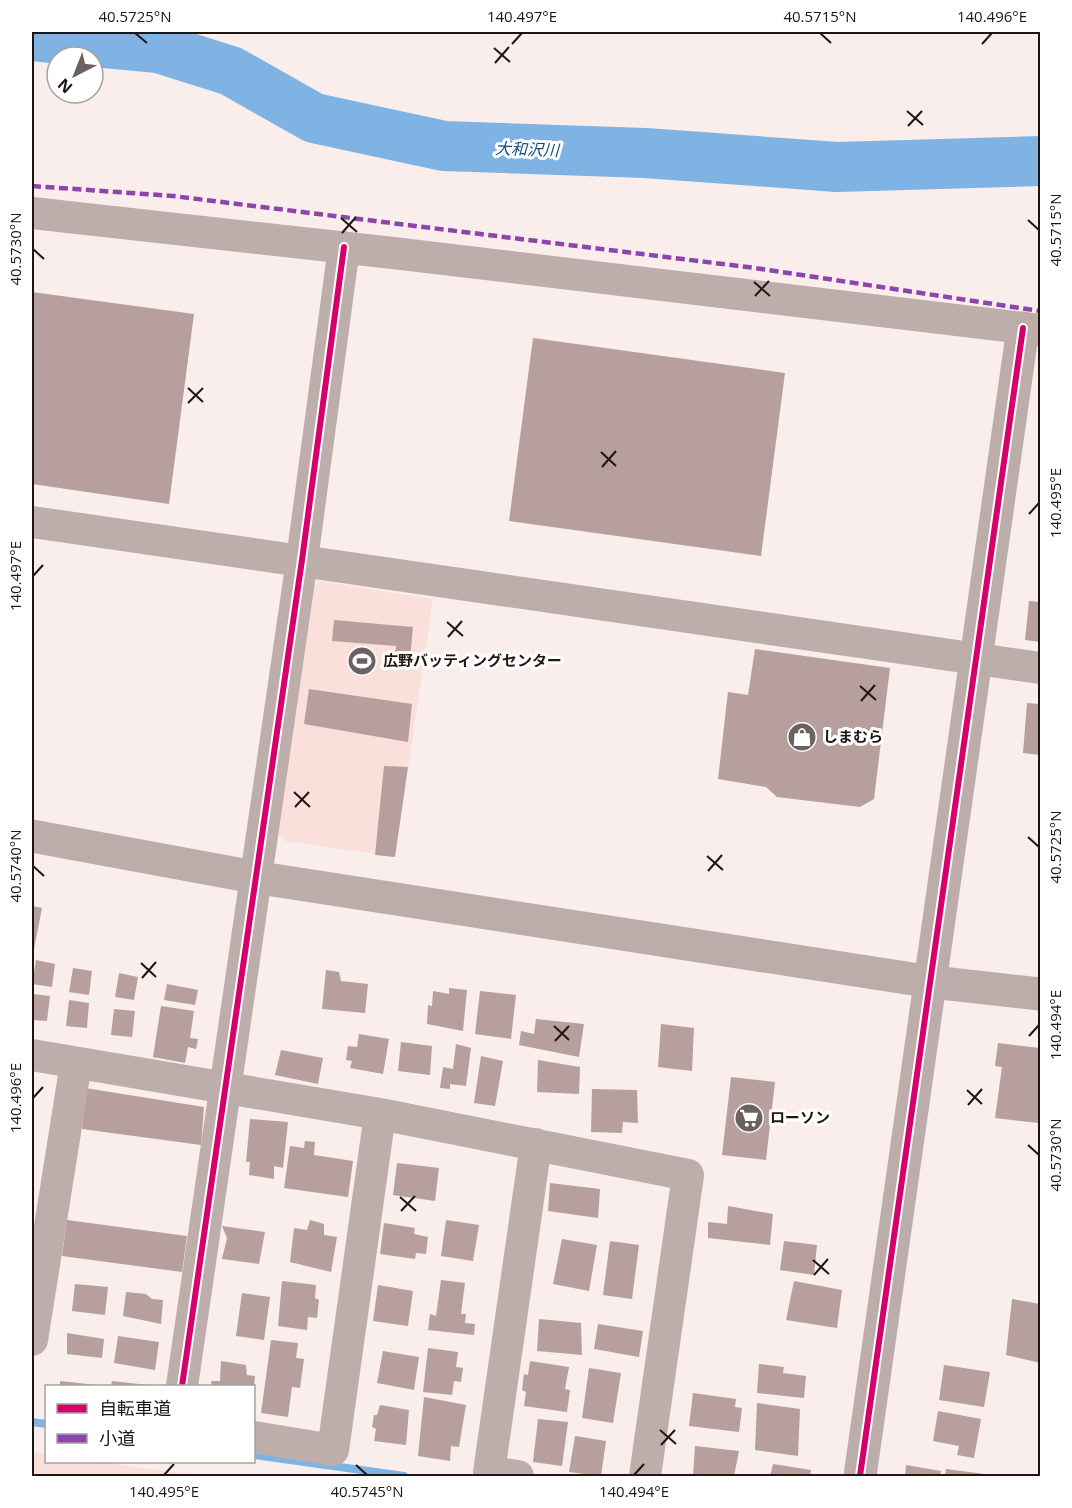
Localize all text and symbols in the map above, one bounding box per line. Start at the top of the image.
text: 40.5725°N [98,6,172,26]
text: 140.497°E [487,6,557,26]
text: 40.5715°N [783,6,857,26]
text: 140.496°E [957,6,1027,26]
north arrow [45,45,105,105]
text: N [53,74,77,99]
water label: 大和沢川 [495,137,561,161]
text: 40.5715°N [1045,193,1065,267]
text: 40.5730°N [5,212,25,286]
text: 140.495°E [1045,468,1065,538]
text: 140.497°E [5,541,25,611]
sports icon: 広野バッティングセンター [346,645,378,677]
place label: 広野バッティングセンター [383,650,562,670]
shop icon: しまむら [786,721,818,753]
place label: しまむら [823,726,883,746]
text: 40.5725°N [1045,810,1065,884]
text: 40.5740°N [5,829,25,903]
text: 140.494°E [1045,990,1065,1060]
text: 140.496°E [5,1063,25,1133]
supermarket icon: ローソン [733,1102,765,1134]
place label: ローソン [770,1107,830,1127]
text: 40.5730°N [1045,1118,1065,1192]
legend [45,1385,255,1463]
text: 自転車道 [99,1396,171,1420]
text: 小道 [99,1426,135,1450]
text: 140.495°E [129,1481,199,1501]
text: 40.5745°N [330,1481,404,1501]
text: 140.494°E [599,1481,669,1501]

